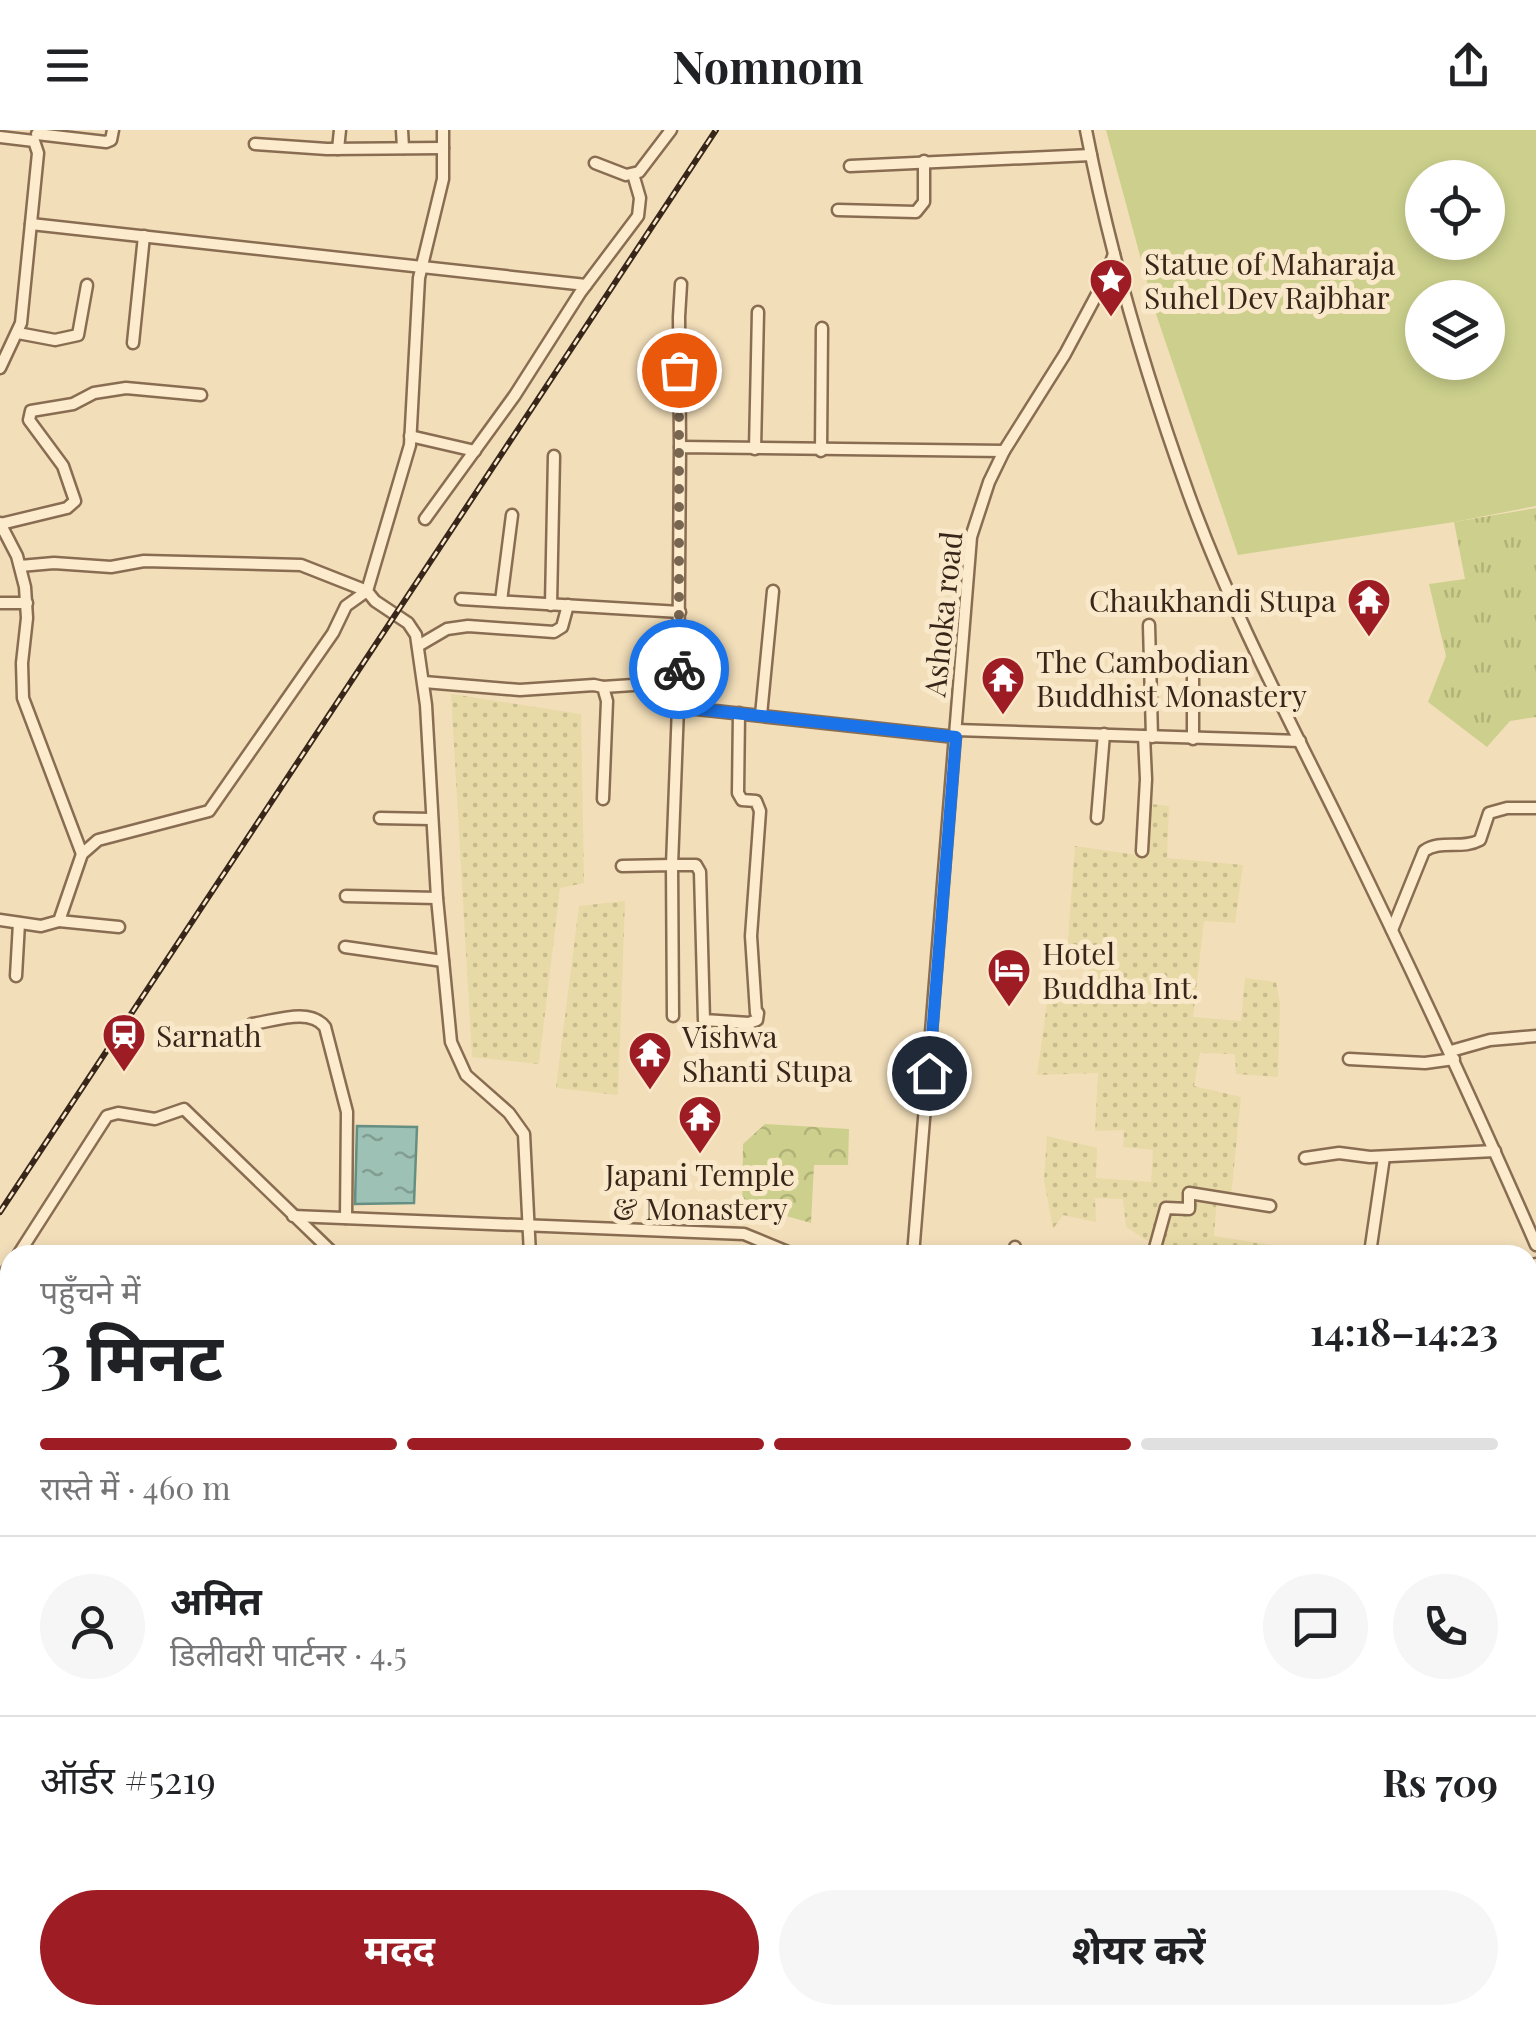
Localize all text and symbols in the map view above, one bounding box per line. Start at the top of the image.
text: Nomnom [672,35,864,95]
icon: menu [40,38,95,93]
icon: share [1441,38,1496,93]
map controls [1405,160,1505,380]
button: locate [1405,160,1505,260]
place label: Statue of Maharaja Suhel Dev Rajbhar [1144,243,1395,317]
place icon: Statue of Maharaja Suhel Dev Rajbhar [1088,257,1134,318]
button: layers [1405,280,1505,380]
pin [637,328,722,413]
icon: bag [652,343,707,398]
street label: Ashoka road [913,529,971,700]
temple icon: Chaukhandi Stupa [1346,577,1392,638]
place label: Chaukhandi Stupa [1089,580,1336,620]
courier [629,619,729,719]
place label: The Cambodian Buddhist Monastery [1036,641,1307,715]
icon: bike [652,642,707,697]
temple icon: The Cambodian Buddhist Monastery [980,655,1026,716]
place label: Hotel Buddha Int. [1042,933,1199,1007]
hotel icon: Hotel Buddha Int. [986,947,1032,1008]
station icon: Sarnath [101,1012,147,1073]
place label: Sarnath [156,1015,262,1055]
place label: Vishwa Shanti Stupa [681,1016,852,1090]
temple icon: Vishwa Shanti Stupa [627,1030,673,1091]
pin [887,1031,972,1116]
icon: home [902,1046,957,1101]
temple icon: Japani Temple & Monastery [677,1094,723,1155]
place label: Japani Temple & Monastery [604,1154,795,1228]
text: पहुँचने में [40,1269,140,1312]
text: 14:18–14:23 [1310,1305,1498,1356]
text: 3 मिनट [40,1311,223,1397]
text: रास्ते में · 460 m [40,1465,231,1508]
button: person [40,1574,145,1679]
text: अमित [170,1574,262,1625]
button: chat [1263,1574,1368,1679]
button: phone [1393,1574,1498,1679]
text: डिलीवरी पार्टनर · 4.5 [170,1631,407,1674]
text: ऑर्डर #5219 [40,1753,216,1804]
text: Rs 709 [1382,1756,1498,1807]
button: मदद [40,1890,759,2005]
button: शेयर करें [779,1890,1498,2005]

